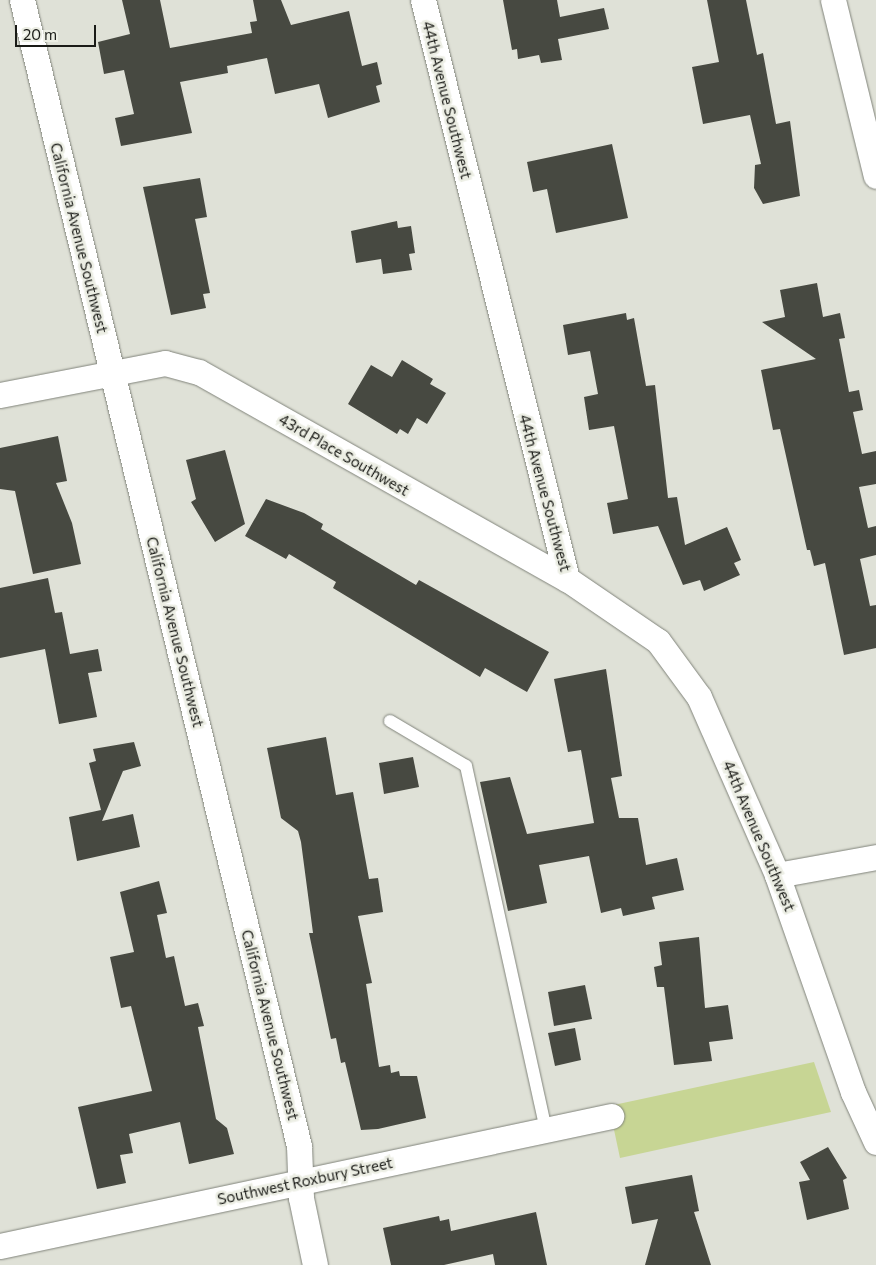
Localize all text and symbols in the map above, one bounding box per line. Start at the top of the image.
scale bar [18,15,99,47]
street label: 44th Avenue Southwest [419,19,475,181]
text: 20 m [23,25,57,43]
street label: California Avenue Southwest [47,141,111,335]
street label: 43rd Place Southwest [276,410,412,500]
street label: 44th Avenue Southwest [515,413,575,573]
street label: California Avenue Southwest [143,535,207,729]
street label: 44th Avenue Southwest [719,758,799,914]
street label: California Avenue Southwest [238,928,302,1122]
street label: Southwest Roxbury Street [216,1154,394,1208]

